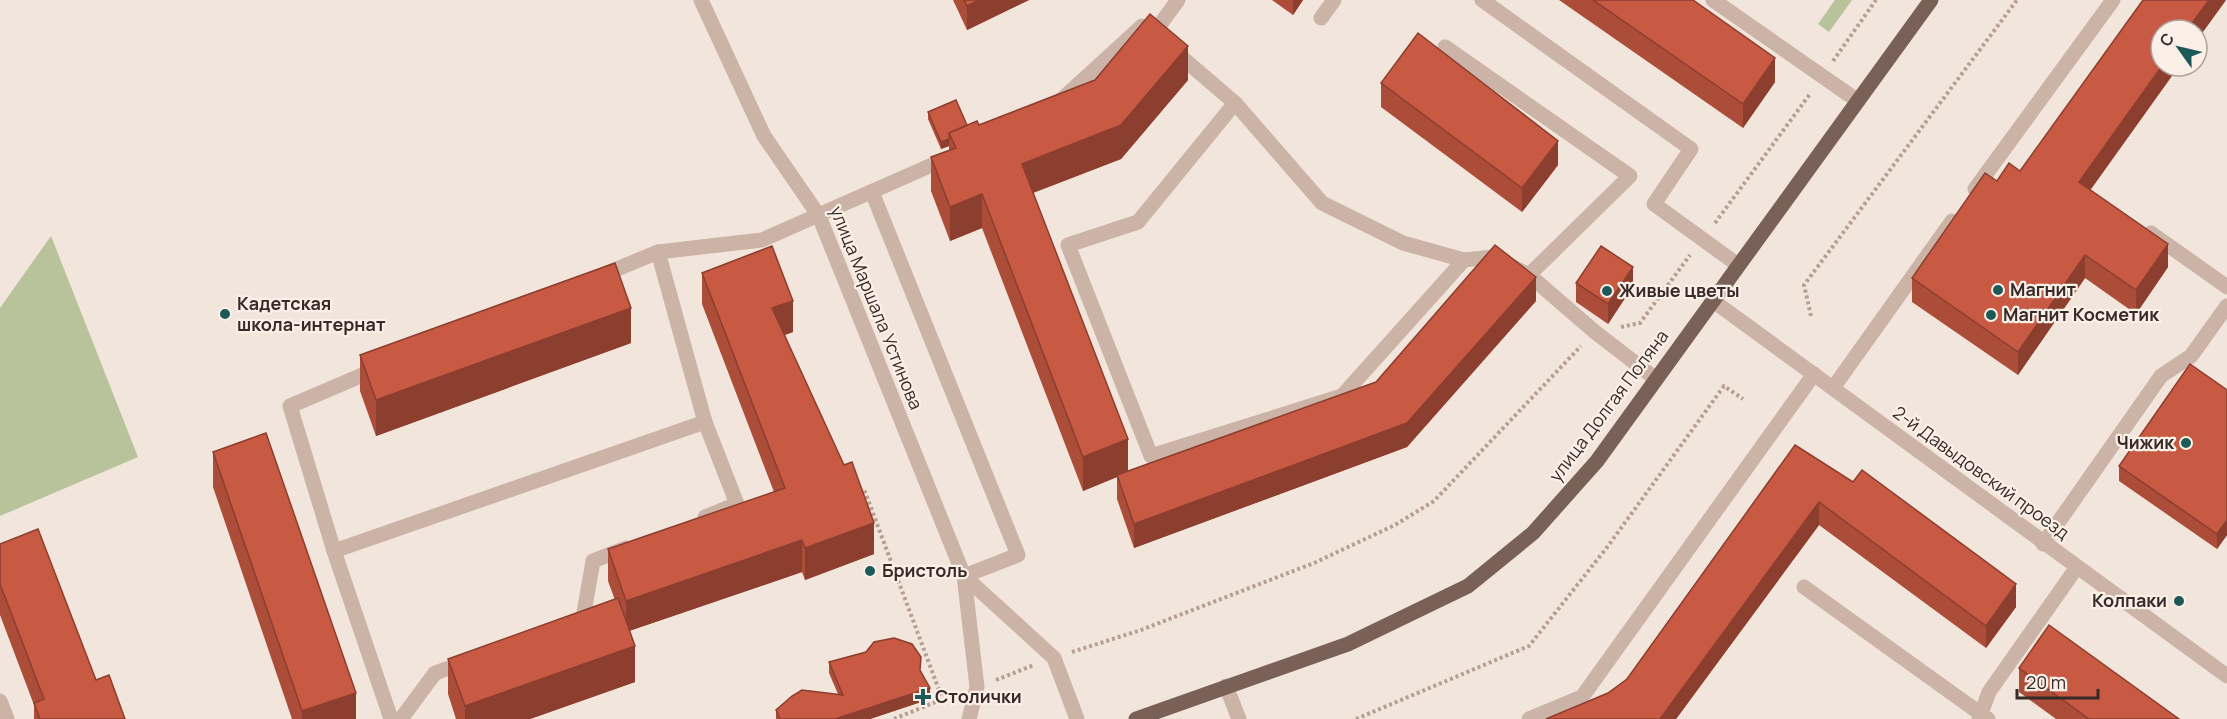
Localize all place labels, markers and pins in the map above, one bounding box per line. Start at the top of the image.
place label: Магнит [2010,277,2077,301]
place label: Живые цветы [1619,278,1739,302]
marker: Магнит [1991,283,2005,297]
marker: Живые цветы [1600,284,1614,298]
place label: Кадетская школа-интернат [237,291,386,336]
place label: Магнит Косметик [2003,302,2160,326]
marker: Кадетская школа-интернат [218,307,232,321]
marker: Магнит Косметик [1984,308,1998,322]
place label: Чижик [2116,430,2175,454]
marker: Чижик [2179,436,2193,450]
place label: Бристоль [882,558,967,582]
marker: Бристоль [863,564,877,578]
place label: Колпаки [2092,588,2167,612]
marker: Колпаки [2172,594,2186,608]
place label: Столички [935,684,1022,708]
marker: Столички [916,690,930,704]

